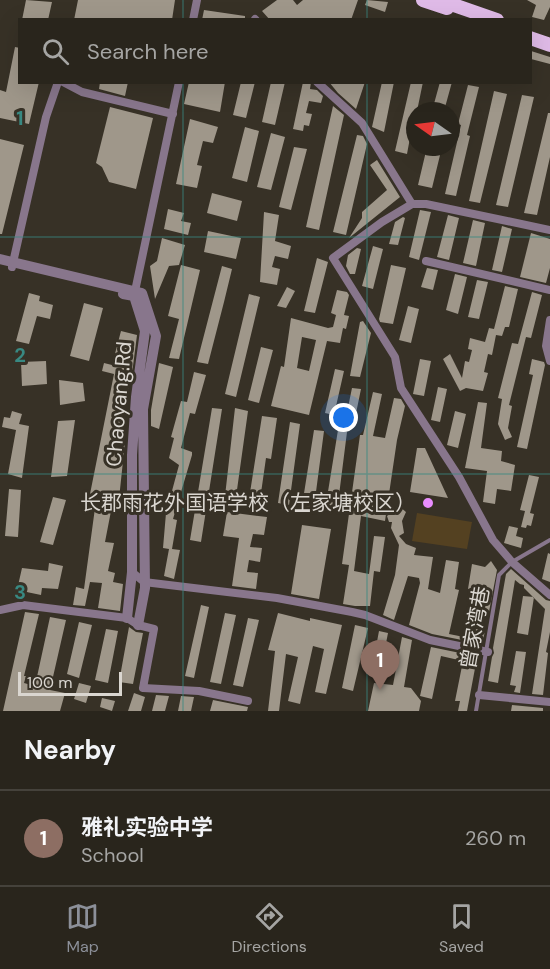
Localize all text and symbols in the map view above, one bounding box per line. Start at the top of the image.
search box [18,18,532,84]
icon: search [39,35,72,68]
text: Search here [87,37,208,66]
north arrow [406,102,460,156]
text: 1 [16,105,24,131]
street label: Chaoyang.Rd [100,340,138,468]
text: 2 [14,342,26,368]
your location [329,403,358,432]
place label: 长郡雨花外国语学校（左家塘校区） [80,489,416,517]
marker: 长郡雨花外国语学校（左家塘校区） [421,496,435,510]
text: 3 [14,579,26,605]
street label: 曾家湾巷 [454,584,496,672]
pin: 1 [360,640,400,690]
scale bar [18,669,122,696]
text: 100 m [27,672,72,693]
text: Nearby [24,733,116,767]
text: 雅礼实验中学 [81,813,213,842]
text: 1 [40,825,47,851]
text: 260 m [465,825,526,851]
text: School [81,842,144,868]
tab: Map [66,900,99,957]
tab: Directions [231,900,307,957]
tab: Saved [439,900,484,957]

